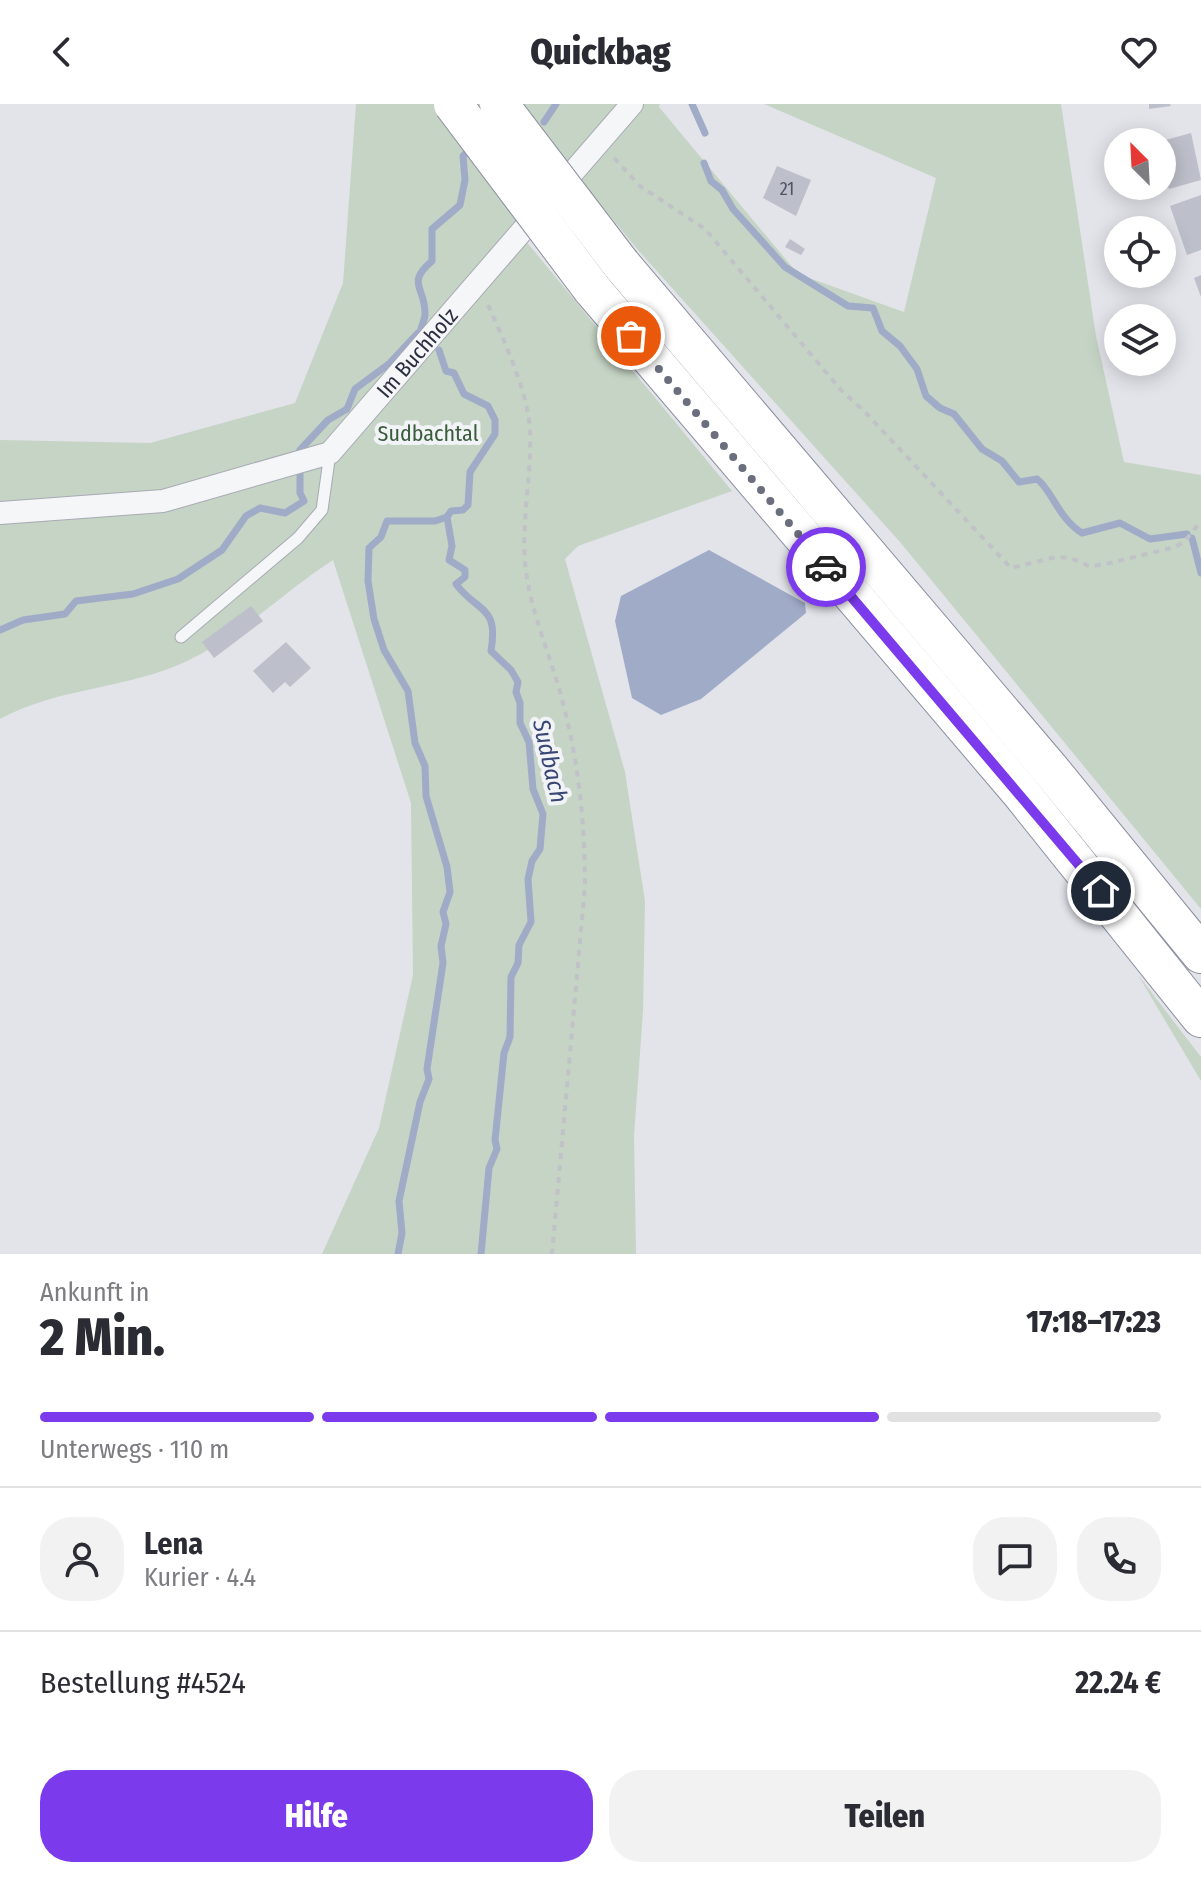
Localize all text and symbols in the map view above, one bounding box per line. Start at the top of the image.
icon: back [40,30,84,74]
text: Quickbag [530,30,671,74]
icon: heart [1117,30,1161,74]
north arrow [1104,128,1176,200]
map controls [1104,128,1176,376]
house number: 21 [780,178,794,200]
button: locate [1104,216,1176,288]
street label: Im Buchholz [371,302,463,403]
pin [597,302,665,370]
button: layers [1104,304,1176,376]
icon: bag [609,314,653,358]
park label: Sudbachtal [378,420,479,447]
courier [786,527,866,607]
icon: car [804,545,848,589]
water label: Sudbach [527,716,573,805]
pin [1067,857,1135,925]
icon: home [1079,869,1123,913]
text: Ankunft in [40,1277,149,1308]
text: 17:18–17:23 [1026,1304,1161,1340]
text: 2 Min. [40,1306,165,1369]
text: Unterwegs · 110 m [40,1434,229,1465]
button: person [40,1517,124,1601]
button: chat [973,1517,1057,1601]
button: phone [1077,1517,1161,1601]
text: Lena [144,1526,203,1562]
text: Kurier · 4.4 [144,1562,256,1593]
text: Bestellung #4524 [40,1665,246,1701]
text: 22.24 € [1075,1665,1161,1701]
button: Hilfe [40,1770,593,1862]
button: Teilen [609,1770,1161,1862]

